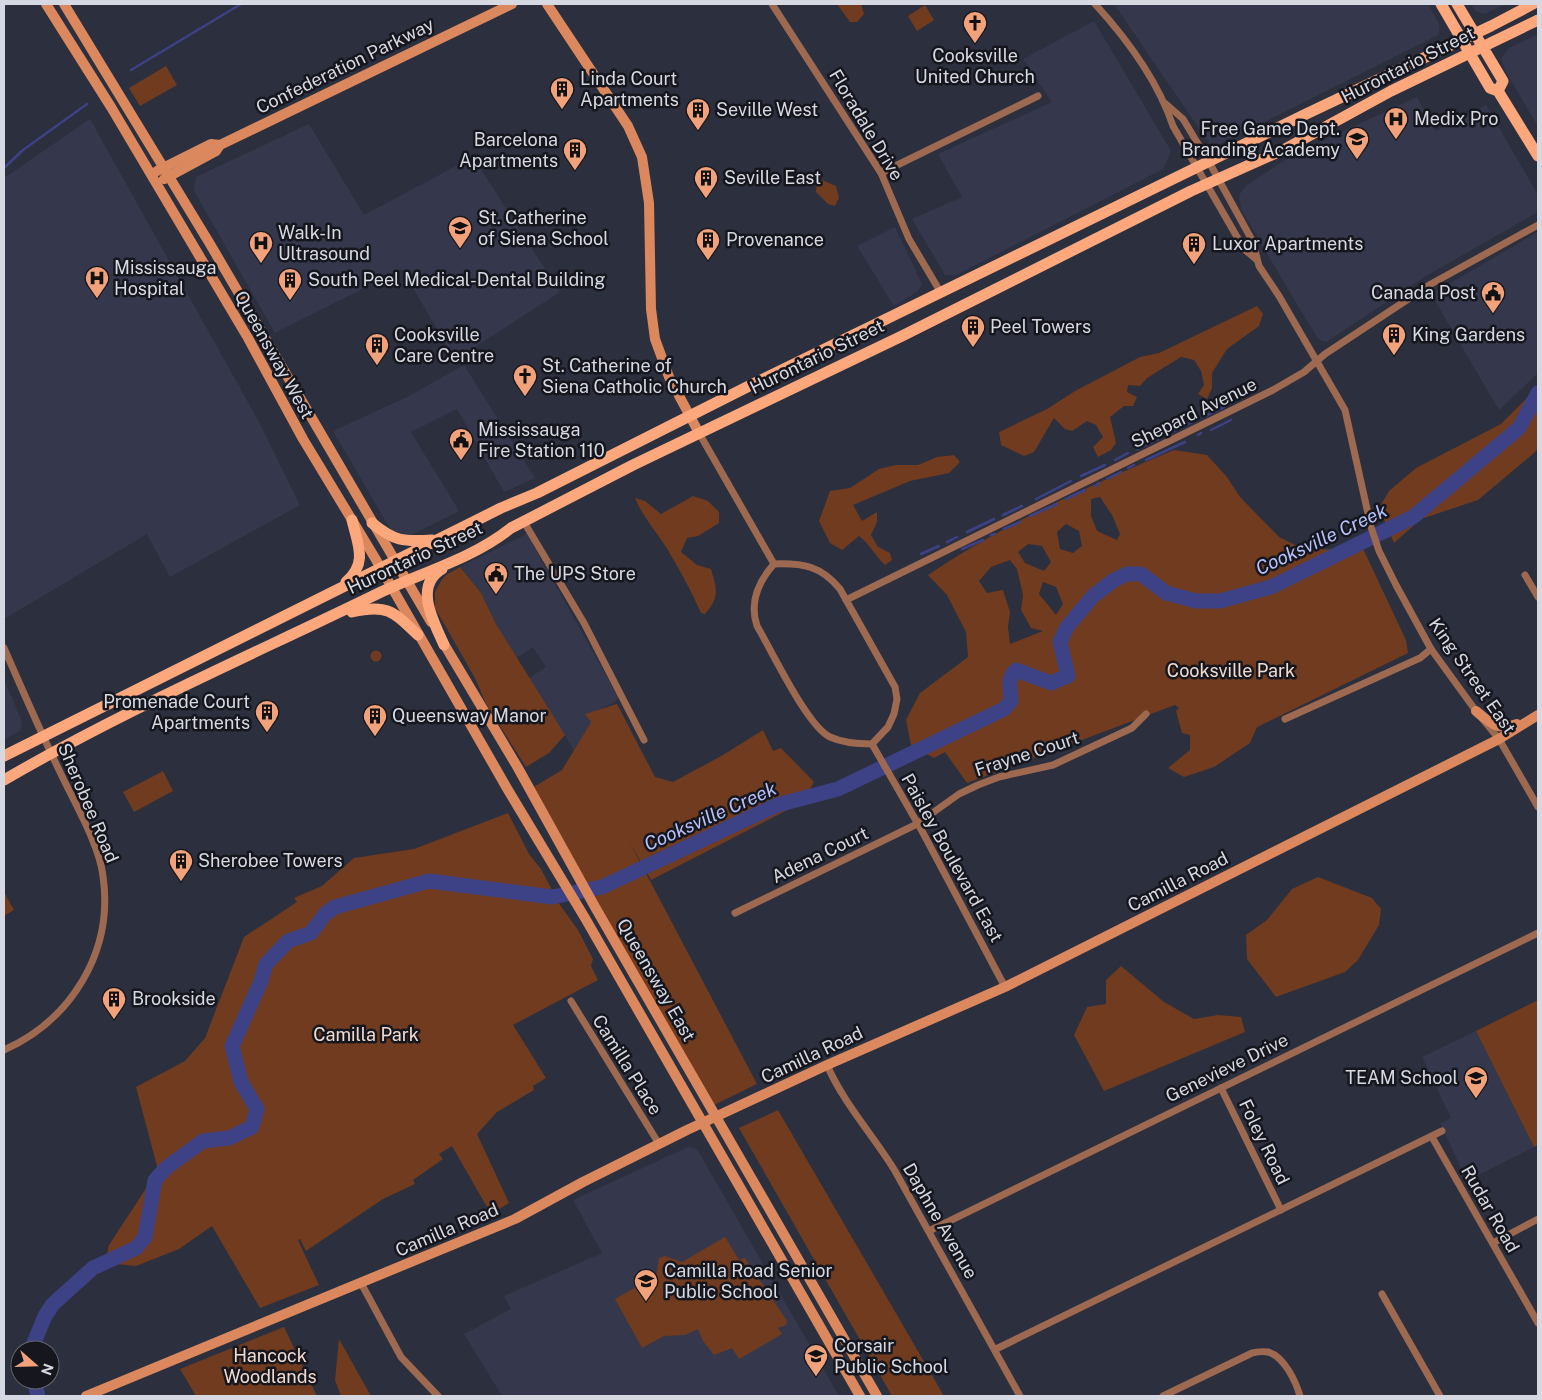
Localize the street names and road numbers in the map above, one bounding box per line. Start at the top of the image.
street label: Confederation Parkway [252,13,437,118]
street label: Hurontario Street [1338,22,1478,107]
street label: Floradale Drive [825,65,908,184]
street label: Queensway West [231,287,318,422]
street label: Hurontario Street [746,315,887,398]
street label: Shepard Avenue [1128,373,1260,452]
street label: Hurontario Street [344,517,486,598]
street label: King Street East [1425,614,1520,738]
street label: Frayne Court [972,727,1082,780]
street label: Sherobee Road [54,740,123,866]
street label: Paisley Boulevard East [897,770,1008,946]
street label: Adena Court [768,822,872,887]
street label: Camilla Road [1124,847,1231,916]
street label: Queensway East [613,915,700,1045]
street label: Camilla Place [588,1011,667,1119]
street label: Camilla Road [758,1022,866,1087]
street label: Genevieve Drive [1162,1029,1291,1106]
street label: Foley Road [1235,1096,1294,1188]
street label: Daphne Avenue [899,1159,982,1282]
street label: Rudar Road [1457,1161,1524,1256]
street label: Camilla Road [392,1198,501,1261]

